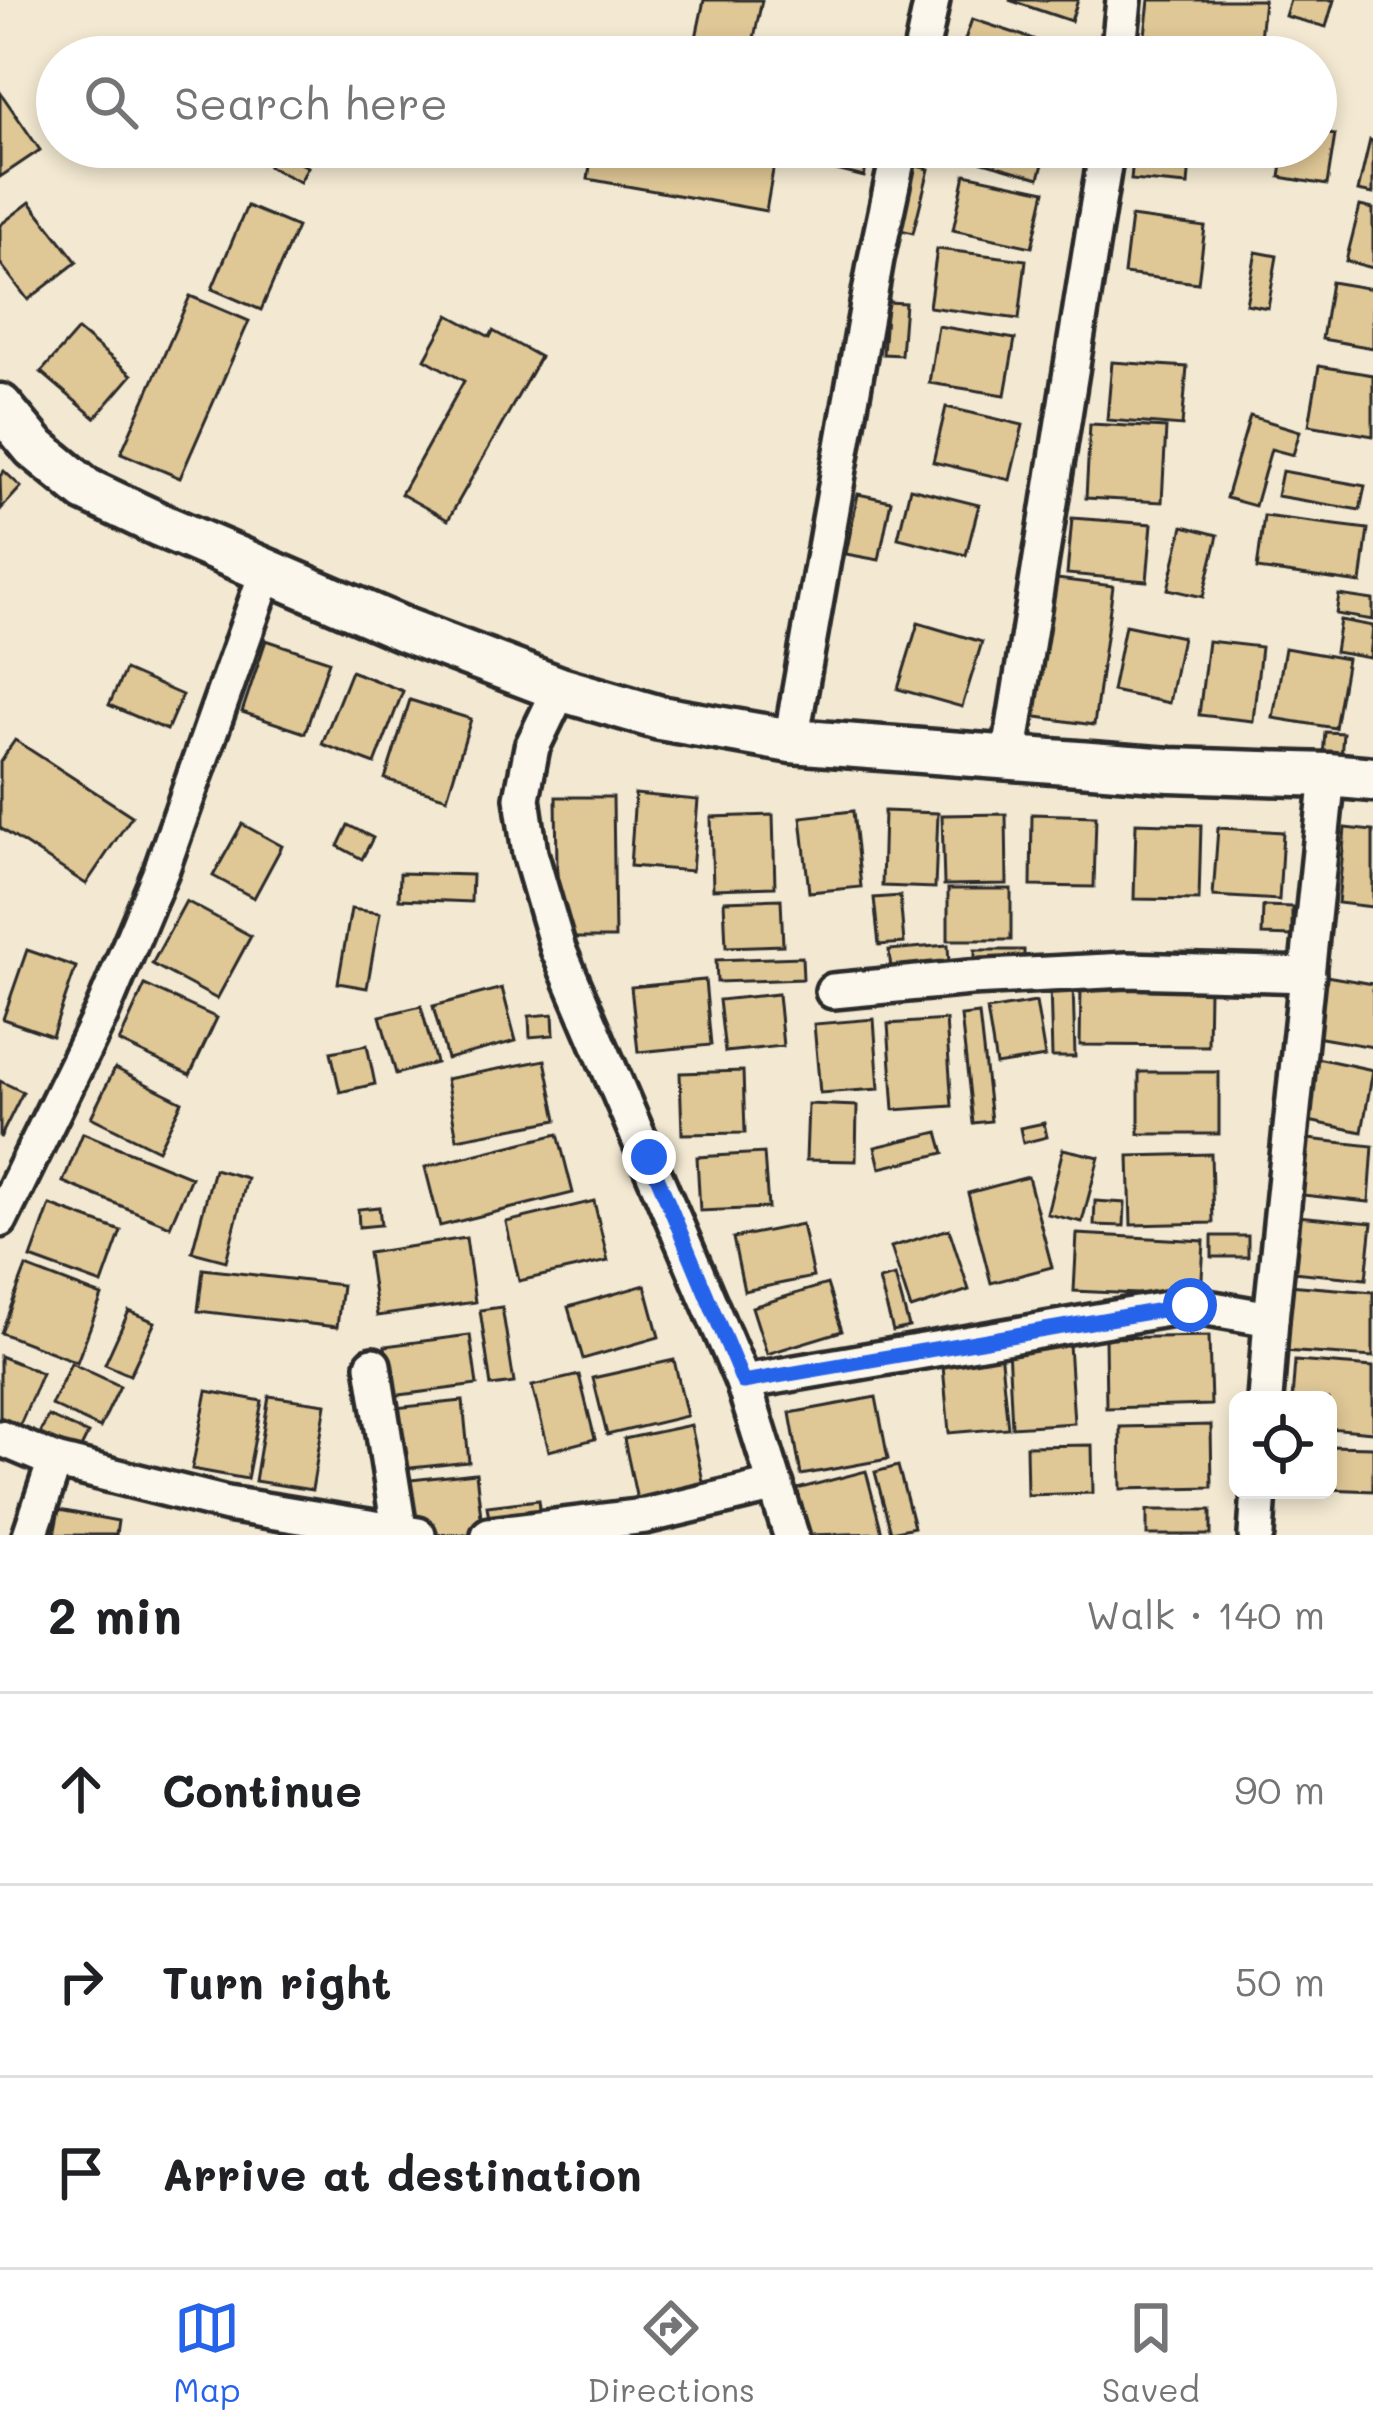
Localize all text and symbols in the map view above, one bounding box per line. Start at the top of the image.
search box [36,36,1337,168]
icon: search [78,69,144,135]
text: Search here [174,73,448,131]
route end [622,1130,676,1184]
route start [1163,1278,1217,1332]
map controls [1229,1391,1337,1499]
button: locate [1229,1391,1337,1499]
text: 2 min [48,1580,182,1647]
text: Walk · 140 m [1086,1588,1325,1639]
icon: ahead [48,1756,114,1822]
text: Continue [162,1760,362,1818]
text: 90 m [1234,1763,1325,1814]
icon: right [48,1948,114,2014]
text: Turn right [162,1952,391,2010]
text: 50 m [1235,1955,1325,2006]
icon: arrive [48,2140,114,2206]
text: Arrive at destination [162,2144,642,2202]
tab: Map [173,2295,241,2410]
tab: Directions [587,2295,755,2410]
tab: Saved [1102,2295,1200,2410]

